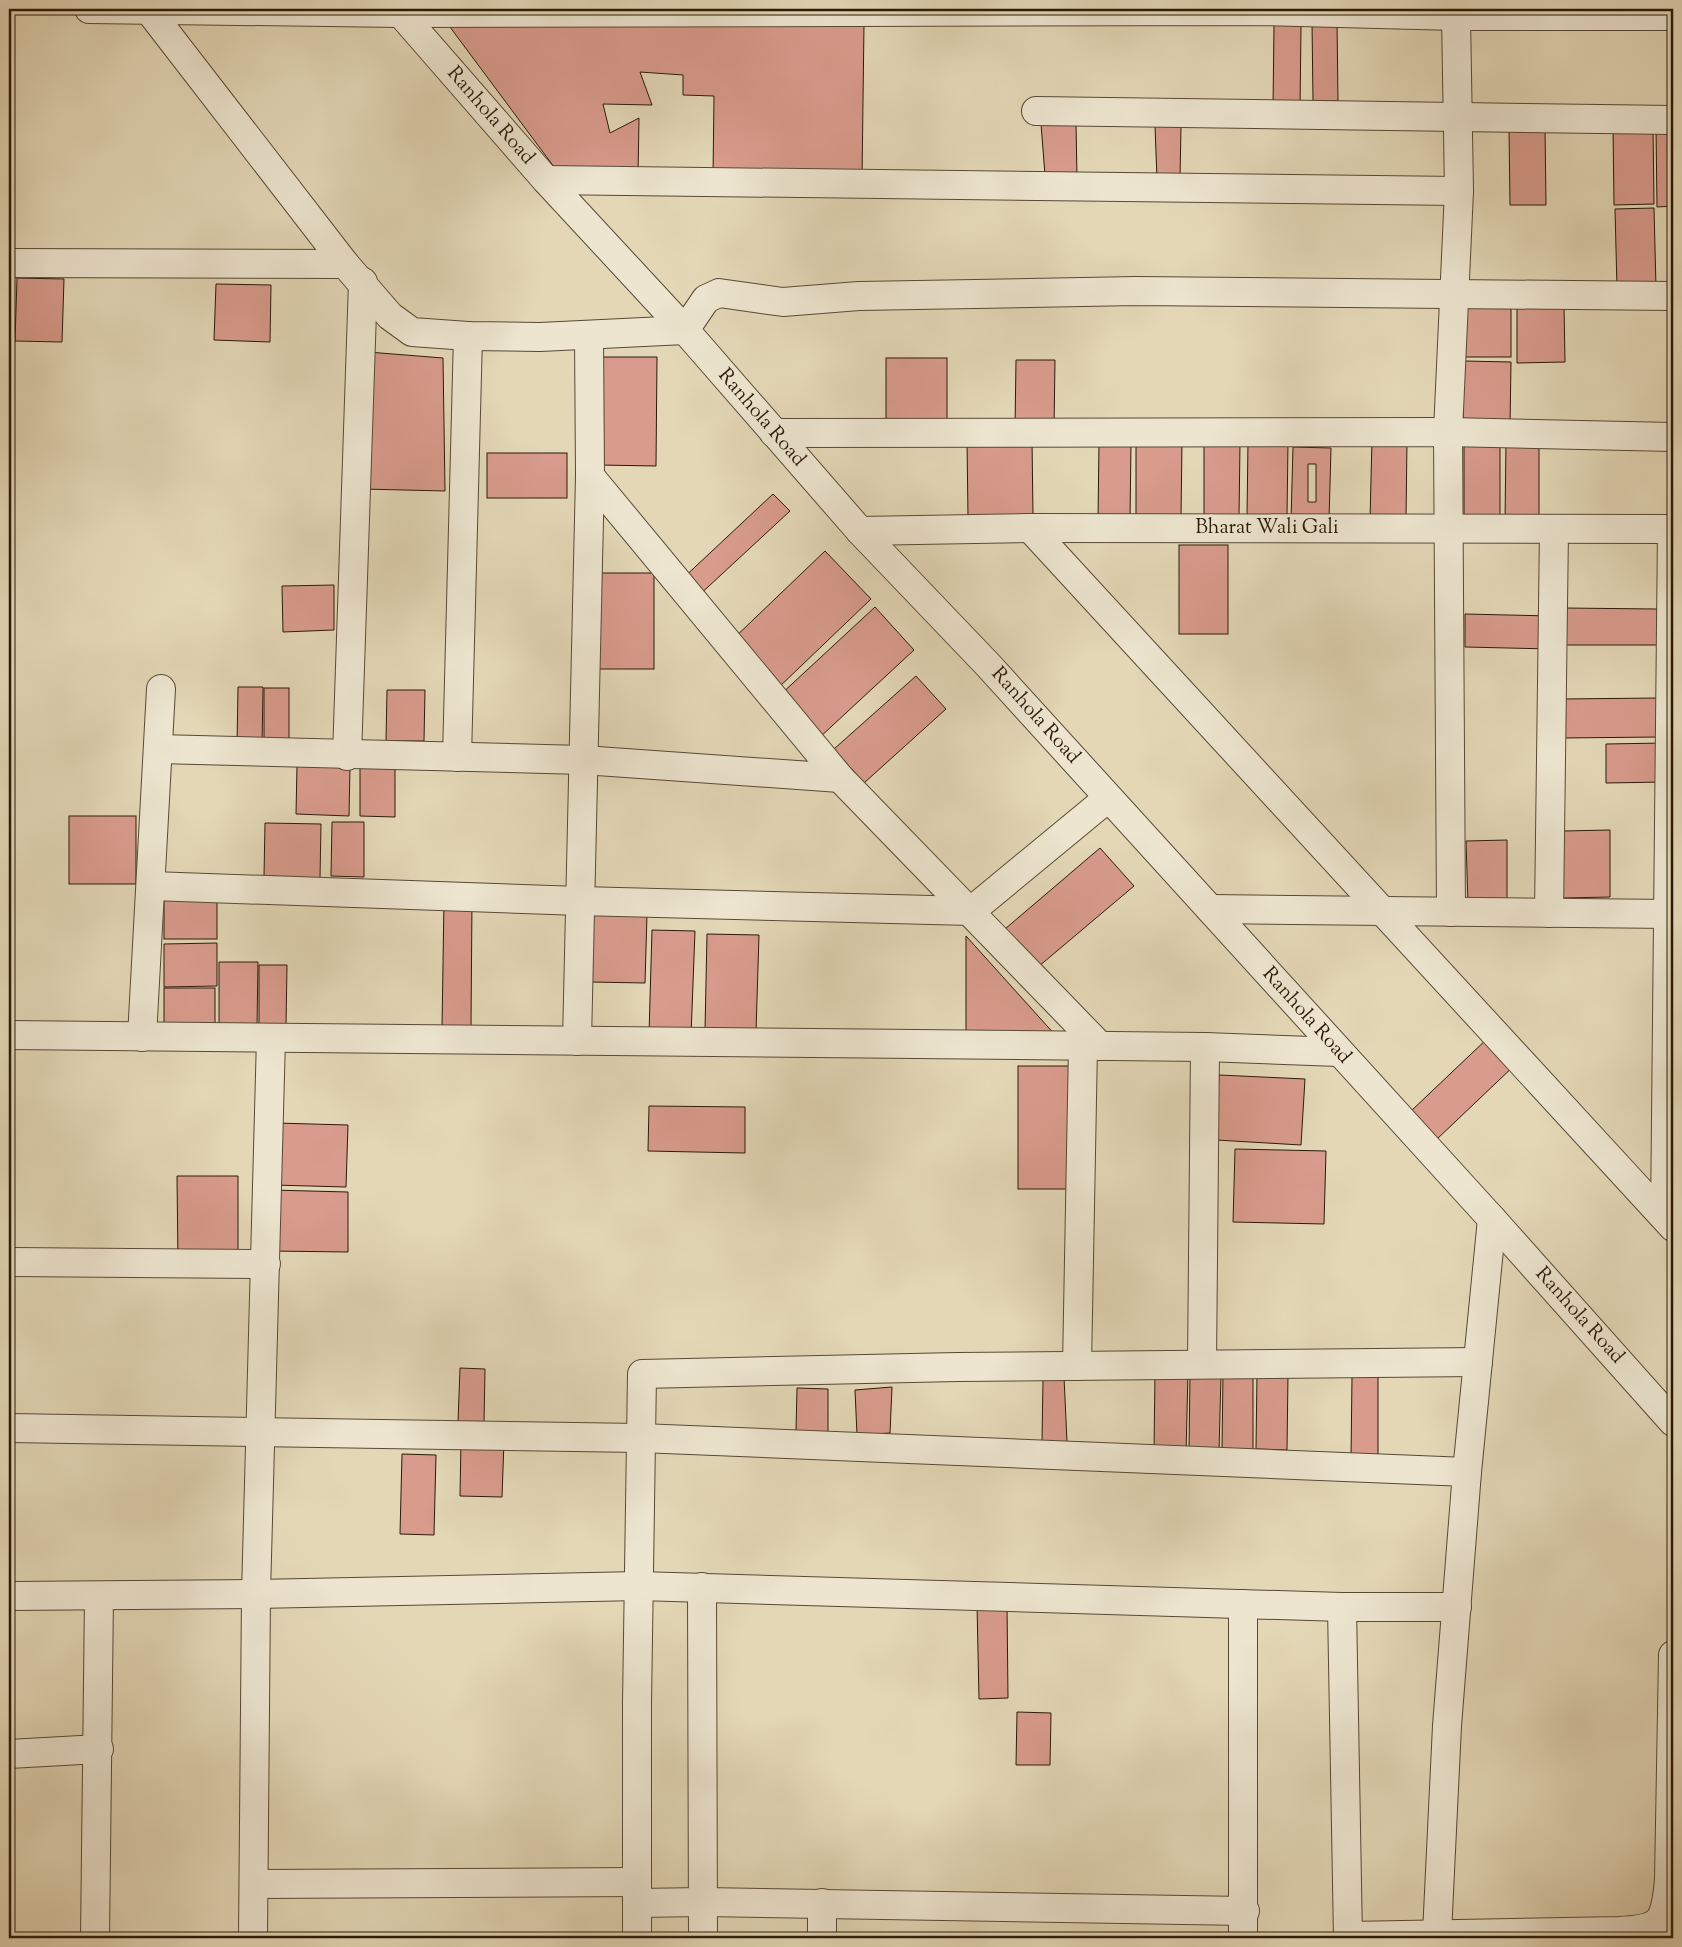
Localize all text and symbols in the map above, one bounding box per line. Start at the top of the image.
street label: Ranhola Road [439,61,541,171]
street label: Ranhola Road [710,363,812,473]
street label: Bharat Wali Gali [1195,514,1339,543]
street label: Ranhola Road [983,661,1087,771]
street label: Ranhola Road [1254,961,1358,1071]
street label: Ranhola Road [1527,1261,1631,1371]

